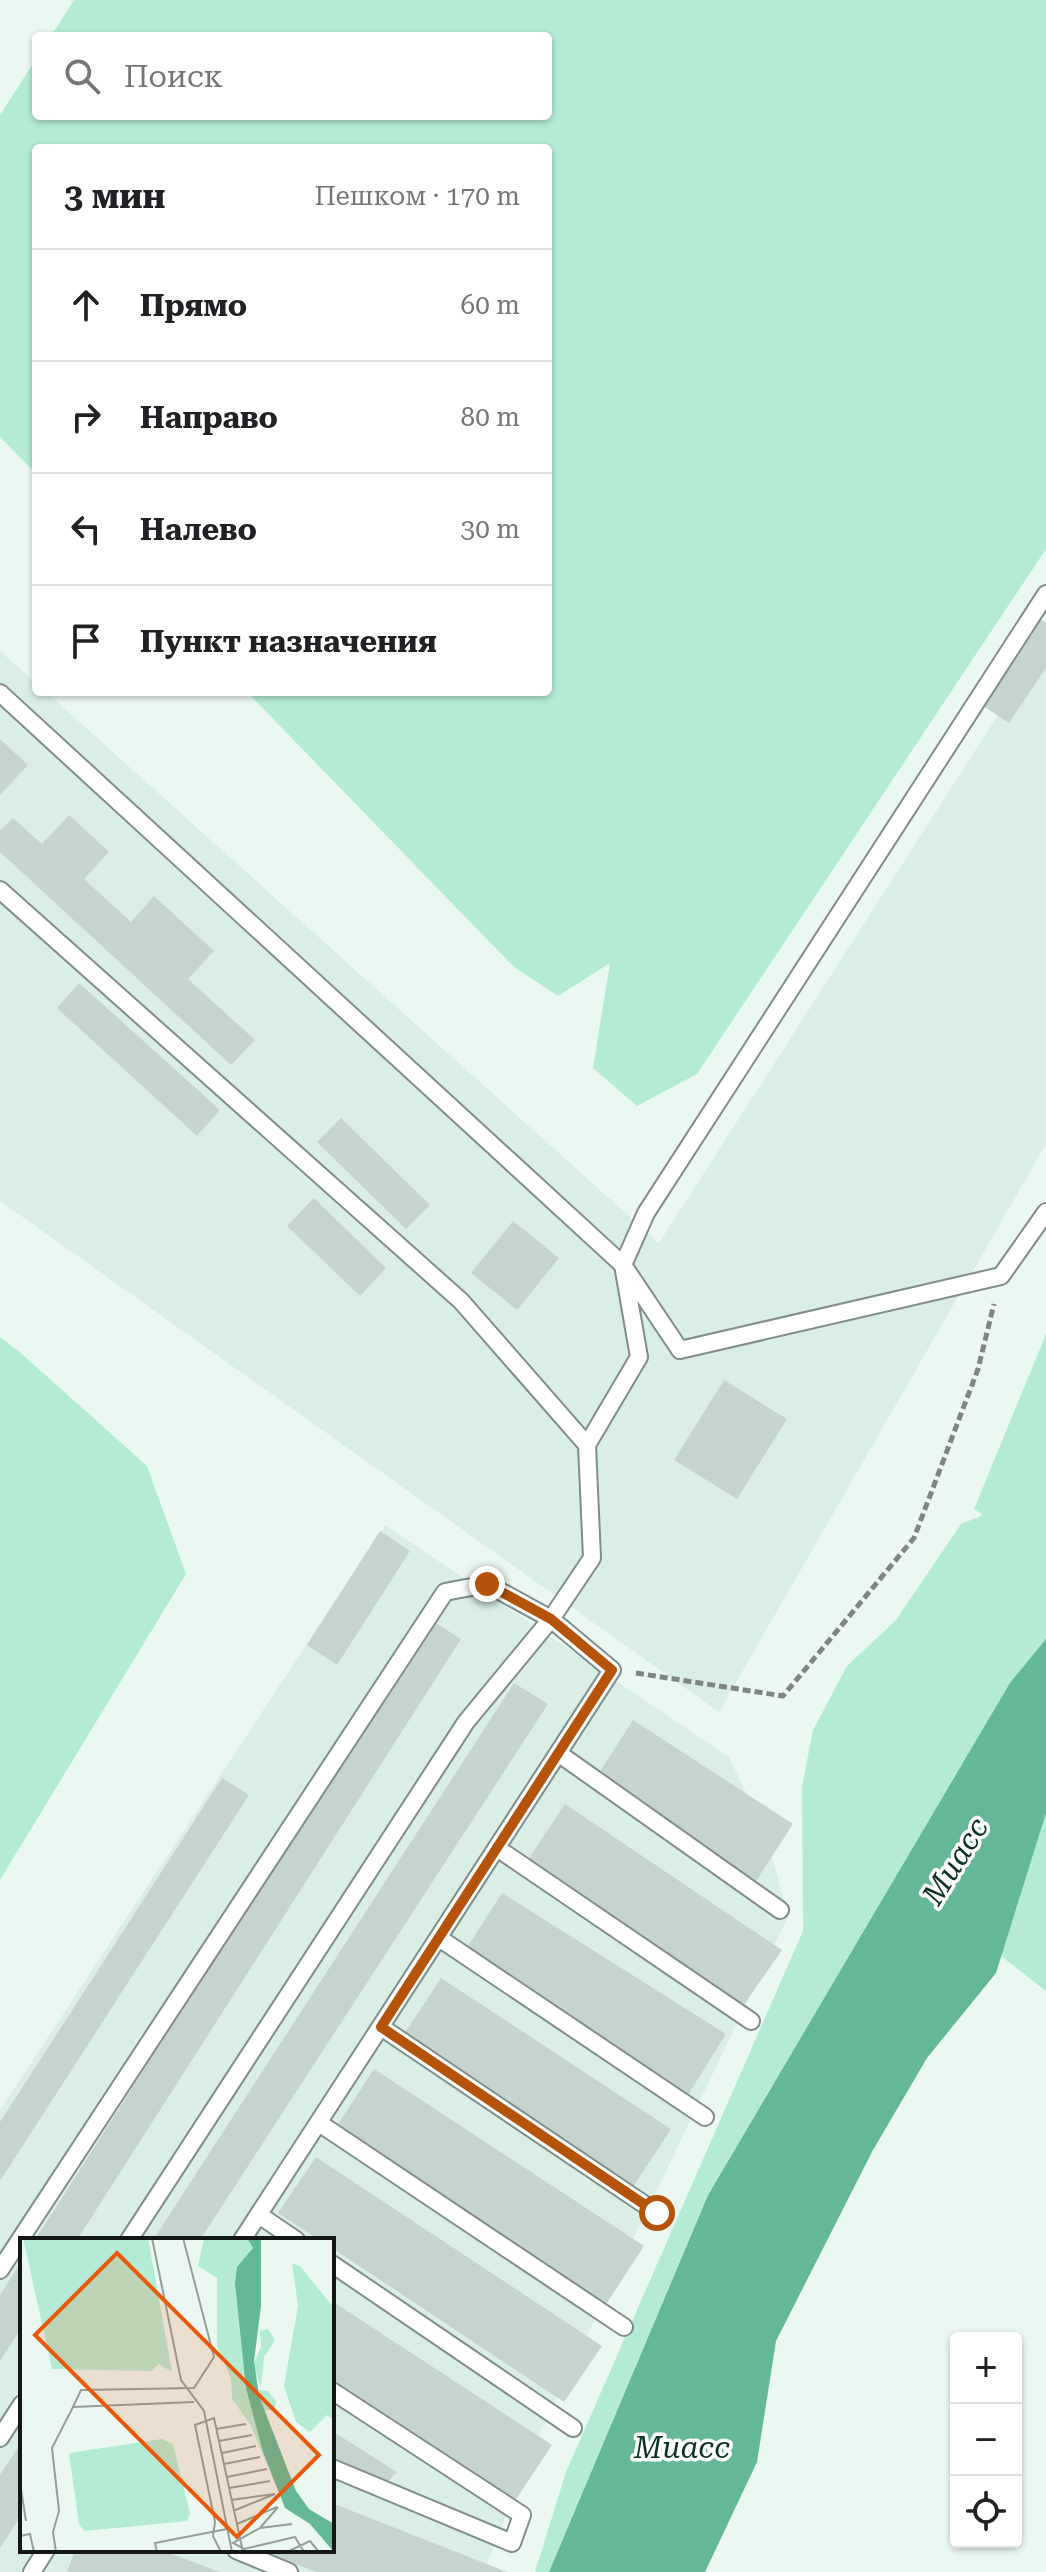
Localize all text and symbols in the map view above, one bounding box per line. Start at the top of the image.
search box [32,32,552,120]
icon: search [60,54,104,98]
text: Поиск [124,59,223,94]
text: 3 мин [64,176,166,216]
text: Пешком · 170 m [314,181,520,211]
icon: ahead [64,283,108,327]
text: Прямо [140,288,247,323]
text: 60 m [461,290,520,320]
icon: right [64,395,108,439]
text: Направо [140,400,278,435]
text: 80 m [461,402,520,432]
icon: left [64,507,108,551]
text: Налево [140,512,257,547]
text: 30 m [461,514,520,544]
icon: arrive [64,619,108,663]
text: Пункт назначения [140,624,437,659]
route end [469,1566,505,1602]
water label: Миасс [914,1811,995,1912]
route start [639,2195,675,2231]
inset map [20,2238,334,2552]
map controls [950,2332,1022,2548]
button: + [950,2332,1022,2404]
button: − [950,2404,1022,2476]
water label: Миасс [633,2430,730,2465]
button: locate [950,2476,1022,2548]

